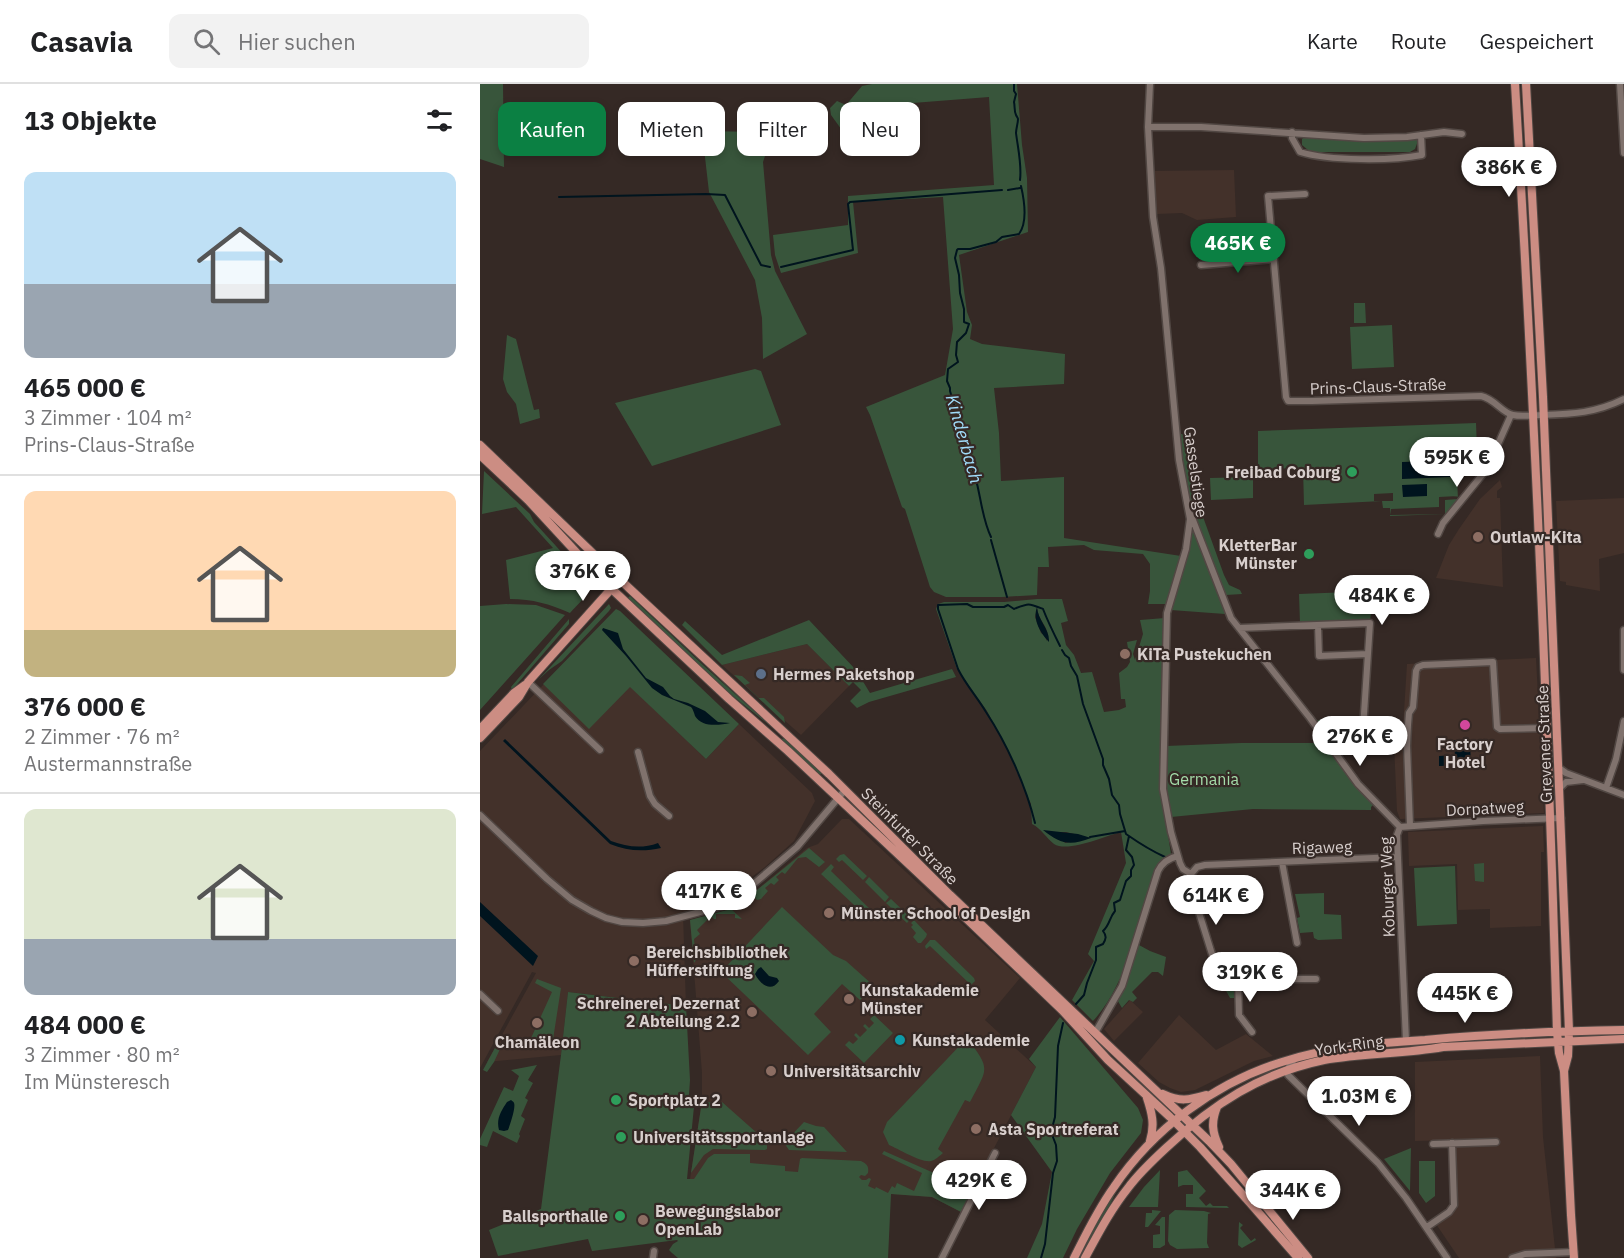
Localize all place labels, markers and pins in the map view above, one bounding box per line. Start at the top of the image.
pin: 386K € [1460,147,1558,198]
pin: 465K € [1189,223,1287,274]
pin: 595K € [1408,437,1506,488]
place label: Freibad Coburg [1225,462,1340,482]
marker: Freibad Coburg [1345,465,1359,479]
place label: Outlaw-Kita [1490,527,1582,547]
marker: Outlaw-Kita [1471,530,1485,544]
place label: KletterBar Münster [1218,535,1298,573]
marker: KletterBar Münster [1302,547,1316,561]
pin: 376K € [534,551,632,602]
pin: 484K € [1333,575,1431,626]
place label: KiTa Pustekuchen [1137,644,1272,664]
marker: KiTa Pustekuchen [1118,647,1132,661]
place label: Hermes Paketshop [773,664,915,684]
marker: Hermes Paketshop [754,667,768,681]
pin: 276K € [1311,716,1409,767]
marker: Factory Hotel [1458,718,1472,732]
place label: Factory Hotel [1437,734,1494,772]
pin: 417K € [660,871,758,922]
pin: 614K € [1167,875,1265,926]
place label: Münster School of Design [841,903,1031,923]
marker: Münster School of Design [822,906,836,920]
place label: Bereichsbibliothek Hüfferstiftung [646,942,789,980]
pin: 319K € [1201,952,1299,1003]
marker: Bereichsbibliothek Hüfferstiftung [627,954,641,968]
pin: 445K € [1416,973,1514,1024]
place label: Kunstakademie Münster [861,980,979,1018]
marker: Kunstakademie Münster [842,992,856,1006]
place label: Schreinerei, Dezernat 2 Abteilung 2.2 [577,993,740,1031]
marker: Schreinerei, Dezernat 2 Abteilung 2.2 [745,1005,759,1019]
marker: Chamäleon [530,1016,544,1030]
place label: Kunstakademie [912,1030,1030,1050]
place label: Chamäleon [495,1032,579,1052]
marker: Kunstakademie [893,1033,907,1047]
place label: Universitätsarchiv [783,1061,921,1081]
marker: Universitätsarchiv [764,1064,778,1078]
pin: 1.03M € [1304,1076,1414,1127]
place label: Sportplatz 2 [628,1090,721,1110]
marker: Sportplatz 2 [609,1093,623,1107]
place label: Asta Sportreferat [988,1119,1119,1139]
marker: Asta Sportreferat [969,1122,983,1136]
place label: Universitätssportanlage [633,1127,814,1147]
marker: Universitätssportanlage [614,1130,628,1144]
pin: 429K € [930,1160,1028,1211]
pin: 344K € [1244,1170,1342,1221]
place label: Bewegungslabor OpenLab [655,1201,781,1239]
place label: Ballsporthalle [502,1206,608,1226]
marker: Ballsporthalle [613,1209,627,1223]
marker: Bewegungslabor OpenLab [636,1213,650,1227]

